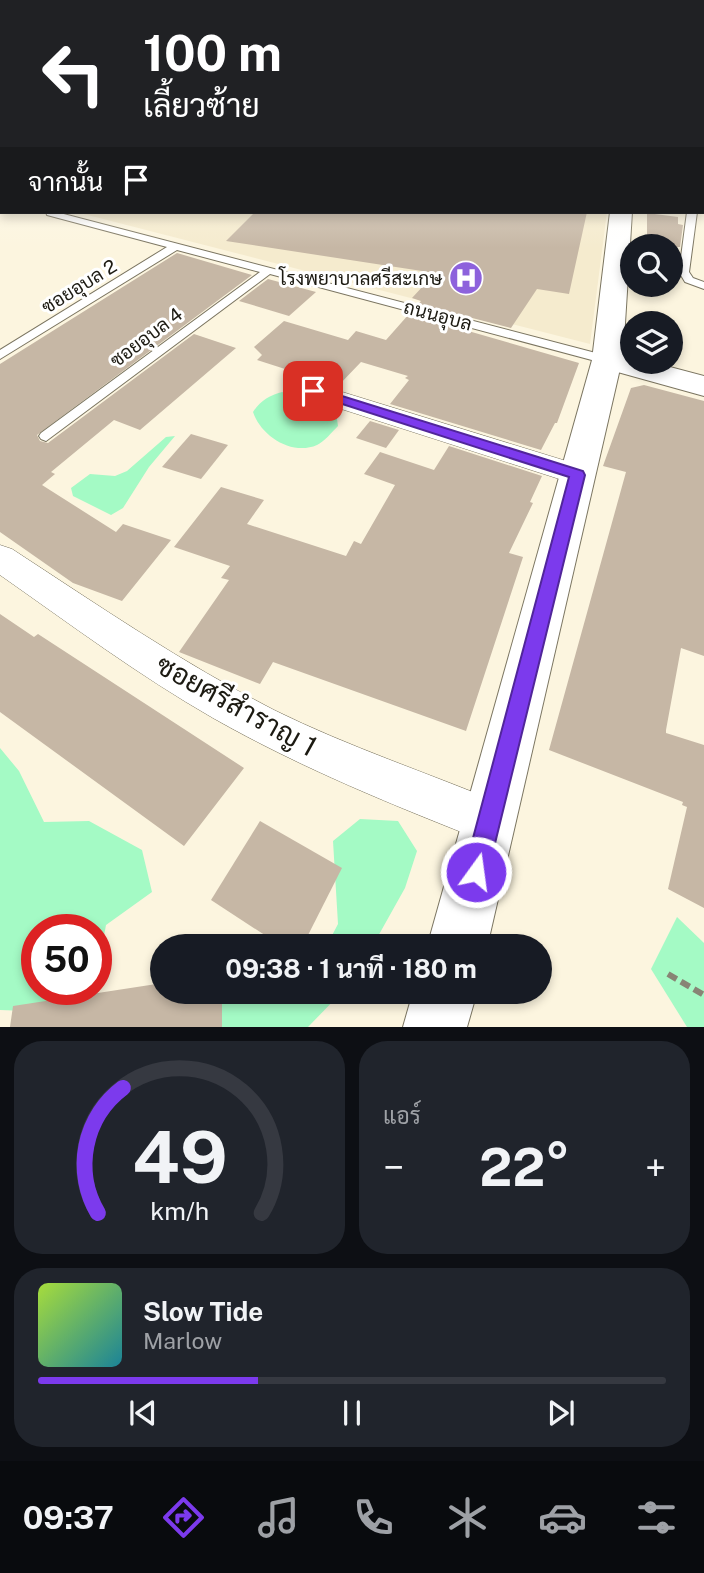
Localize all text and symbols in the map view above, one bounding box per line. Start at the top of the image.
text: 100 m [143,24,282,82]
icon: left [28,28,119,119]
text: เลี้ยวซ้าย [143,87,260,124]
icon: arrive [117,161,155,199]
text: จากนั้น [28,166,103,197]
map controls [620,234,683,374]
button: search [620,234,683,297]
street label: ซอยอุบล 2 [38,254,122,319]
hospital icon: โรงพยาบาลศรีสะเกษ [447,259,485,297]
place label: โรงพยาบาลศรีสะเกษ [278,266,443,289]
street label: ถนนอุบล [401,295,475,337]
street label: ซอยอุบล 4 [106,303,188,373]
button: layers [620,311,683,374]
pin [283,361,343,421]
icon: arrive [294,372,332,410]
street label: ซอยศรีสำราญ 1 [150,646,324,764]
position arrow [439,835,513,909]
speed limit sign: 50 [21,914,112,1005]
text: 09:38 · 1 นาที · 180 m [225,953,477,984]
text: แอร์ [383,1102,421,1129]
text: 49 [132,1115,227,1200]
text: 22° [479,1137,570,1198]
text: − [383,1145,404,1190]
text: + [645,1145,666,1190]
text: km/h [150,1196,209,1226]
text: Slow Tide [143,1296,263,1327]
text: Marlow [143,1327,222,1354]
icon: previous [124,1394,162,1432]
icon: pause [333,1394,371,1432]
icon: next [542,1394,580,1432]
icon: directions [159,1493,208,1542]
icon: music [254,1493,303,1542]
icon: phone [349,1493,398,1542]
icon: climate [443,1493,492,1542]
icon: car [538,1493,587,1542]
icon: filters [632,1493,681,1542]
text: 09:37 [23,1499,114,1536]

